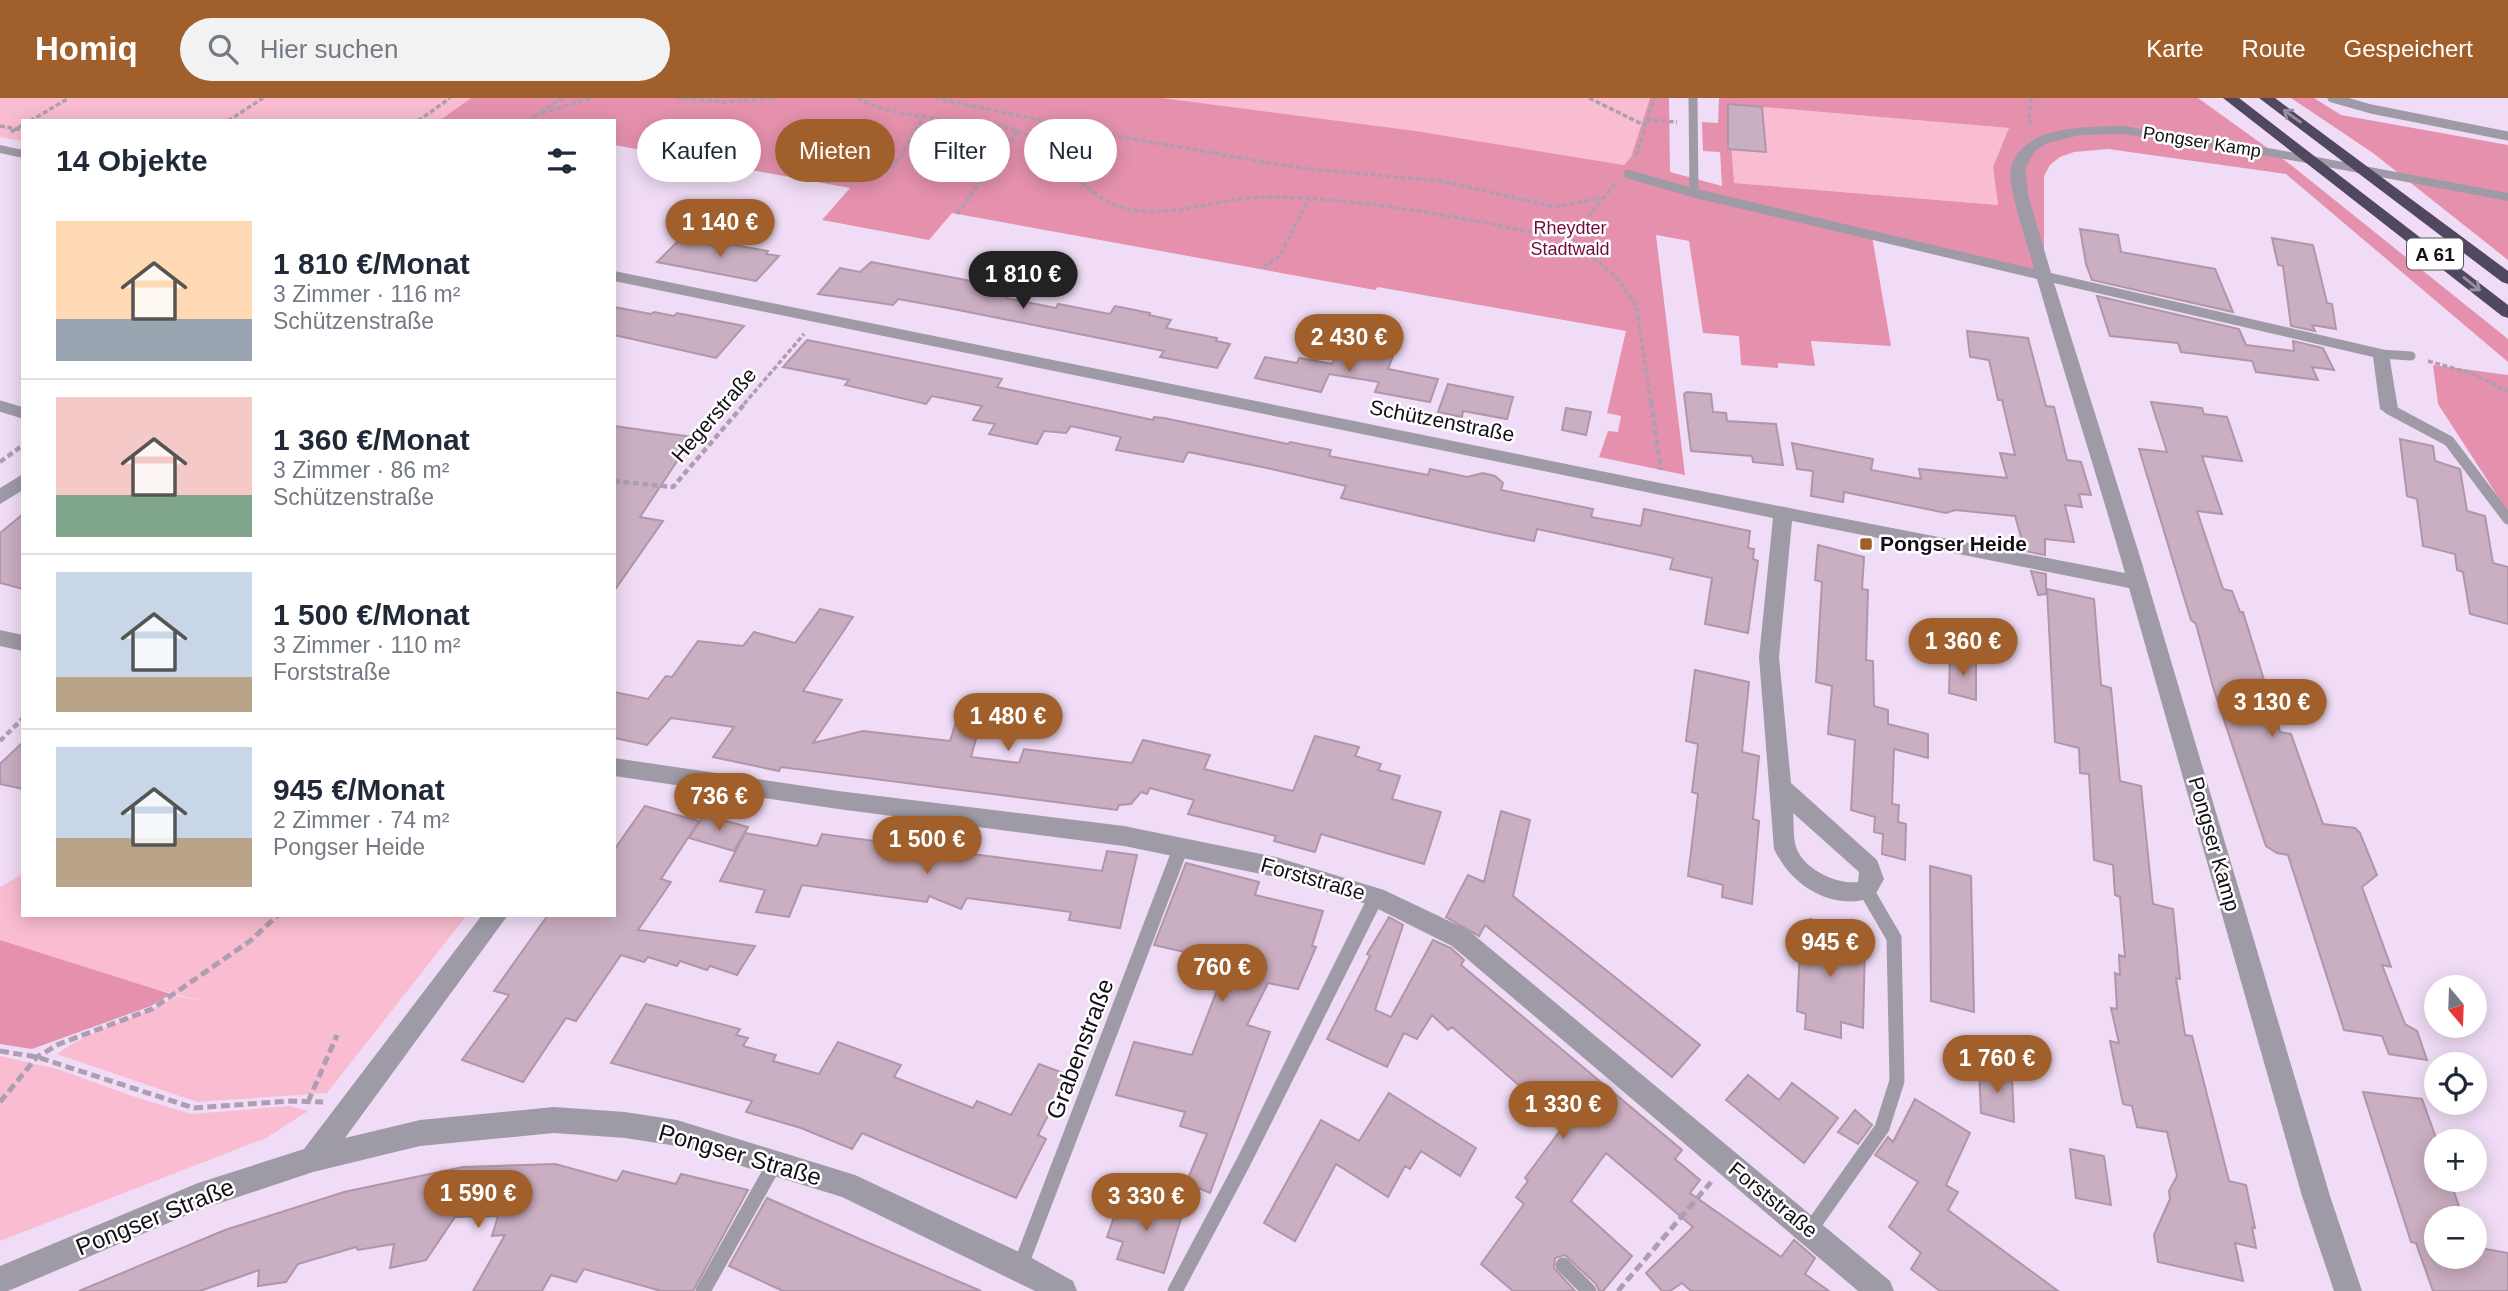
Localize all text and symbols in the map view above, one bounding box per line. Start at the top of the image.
search box [180,18,670,81]
text: Homiq [35,30,138,67]
icon: search [204,30,242,68]
text: Hier suchen [260,34,398,64]
text: Karte [2146,35,2204,62]
text: Route [2242,35,2306,62]
text: Gespeichert [2344,35,2473,62]
one-way arrow [2283,109,2302,124]
chip: Kaufen [637,119,761,182]
chip: Mieten [775,119,895,182]
chip: Filter [909,119,1010,182]
chip: Neu [1024,119,1117,182]
street label: Pongser Kamp [2142,123,2262,161]
icon: filters [543,142,581,180]
text: 14 Objekte [56,144,208,177]
pin: 1 140 € [655,200,785,259]
text: 1 140 € [682,209,758,235]
park label: Rheydter Stadtwald [1530,218,1610,259]
road number: A 61 [2407,238,2463,270]
text: 1 810 €/Monat [273,247,470,280]
icon: home [112,249,196,333]
pin: 1 810 € [958,252,1088,311]
text: 1 810 € [985,261,1061,287]
one-way arrow [2463,276,2481,291]
text: 3 Zimmer · 116 m² [273,281,460,307]
text: Schützenstraße [273,308,434,334]
pin: 2 430 € [1284,314,1414,374]
text: 2 430 € [1311,324,1387,350]
street label: Hegerstraße [667,363,761,466]
street label: Schützenstraße [1368,395,1516,446]
text: 1 360 €/Monat [273,423,470,456]
icon: home [112,425,196,509]
text: 3 Zimmer · 86 m² [273,457,449,483]
text: Schützenstraße [273,484,434,510]
place label: Pongser Heide [1880,532,2027,555]
marker: Pongser Heide [1858,536,1874,552]
text: 1 500 €/Monat [273,598,470,631]
icon: home [112,600,196,684]
pin: 1 360 € [1898,618,2028,678]
text: 1 360 € [1925,628,2001,654]
text: 3 Zimmer · 110 m² [273,632,460,658]
text: Forststraße [273,659,391,685]
pin: 3 130 € [2207,680,2337,739]
text: 3 130 € [2234,689,2310,715]
pin: 1 480 € [943,694,1073,753]
text: 1 480 € [970,703,1046,729]
text: 945 €/Monat [273,773,445,806]
pin: 736 € [670,774,768,833]
street label: Pongser Kamp [2184,774,2245,914]
icon: home [112,775,196,859]
text: 736 € [690,783,748,809]
text: 2 Zimmer · 74 m² [273,807,449,833]
pin: 1 500 € [862,816,992,876]
text: 1 500 € [889,826,965,852]
text: Pongser Heide [273,834,425,860]
street label: Forststraße [1258,853,1368,904]
pin: 945 € [1781,920,1879,979]
text: 945 € [1801,929,1859,955]
pin: 760 € [1173,944,1271,1004]
text: 760 € [1193,954,1251,980]
street label: Grabenstraße [1040,975,1119,1123]
north arrow [2424,975,2487,1038]
map controls [2424,975,2487,1269]
pin: 1 760 € [1932,1035,2062,1095]
text: 1 760 € [1959,1045,2035,1071]
button: locate [2424,1052,2487,1115]
pin: 1 330 € [1498,1082,1628,1141]
text: 1 330 € [1525,1091,1601,1117]
street label: Pongser Straße [656,1118,825,1191]
button: + [2424,1129,2487,1192]
street label: Forststraße [1724,1157,1822,1242]
pin: 1 590 € [413,1170,543,1230]
street label: Pongser Straße [72,1173,238,1261]
pin: 3 330 € [1081,1174,1211,1233]
text: 1 590 € [440,1180,516,1206]
text: 3 330 € [1108,1183,1184,1209]
button: − [2424,1206,2487,1269]

